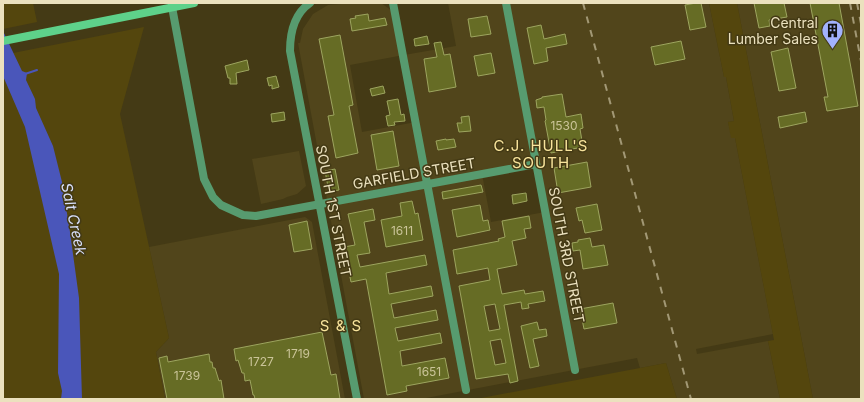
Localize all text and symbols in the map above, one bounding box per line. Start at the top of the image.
place label: Central Lumber Sales [728,14,818,47]
building icon: Central Lumber Sales [820,17,846,50]
house number: 1530 [550,118,578,133]
district label: C.J. HULL'S SOUTH [494,136,588,172]
street label: SOUTH 1ST STREET [313,144,355,278]
street label: GARFIELD STREET [351,154,477,192]
water label: Salt Creek [57,181,91,258]
street label: SOUTH 3RD STREET [545,186,589,324]
house number: 1611 [391,223,413,238]
district label: S & S [320,316,362,335]
house number: 1719 [286,346,310,361]
house number: 1727 [248,354,274,369]
house number: 1651 [417,364,441,379]
house number: 1739 [174,368,200,383]

